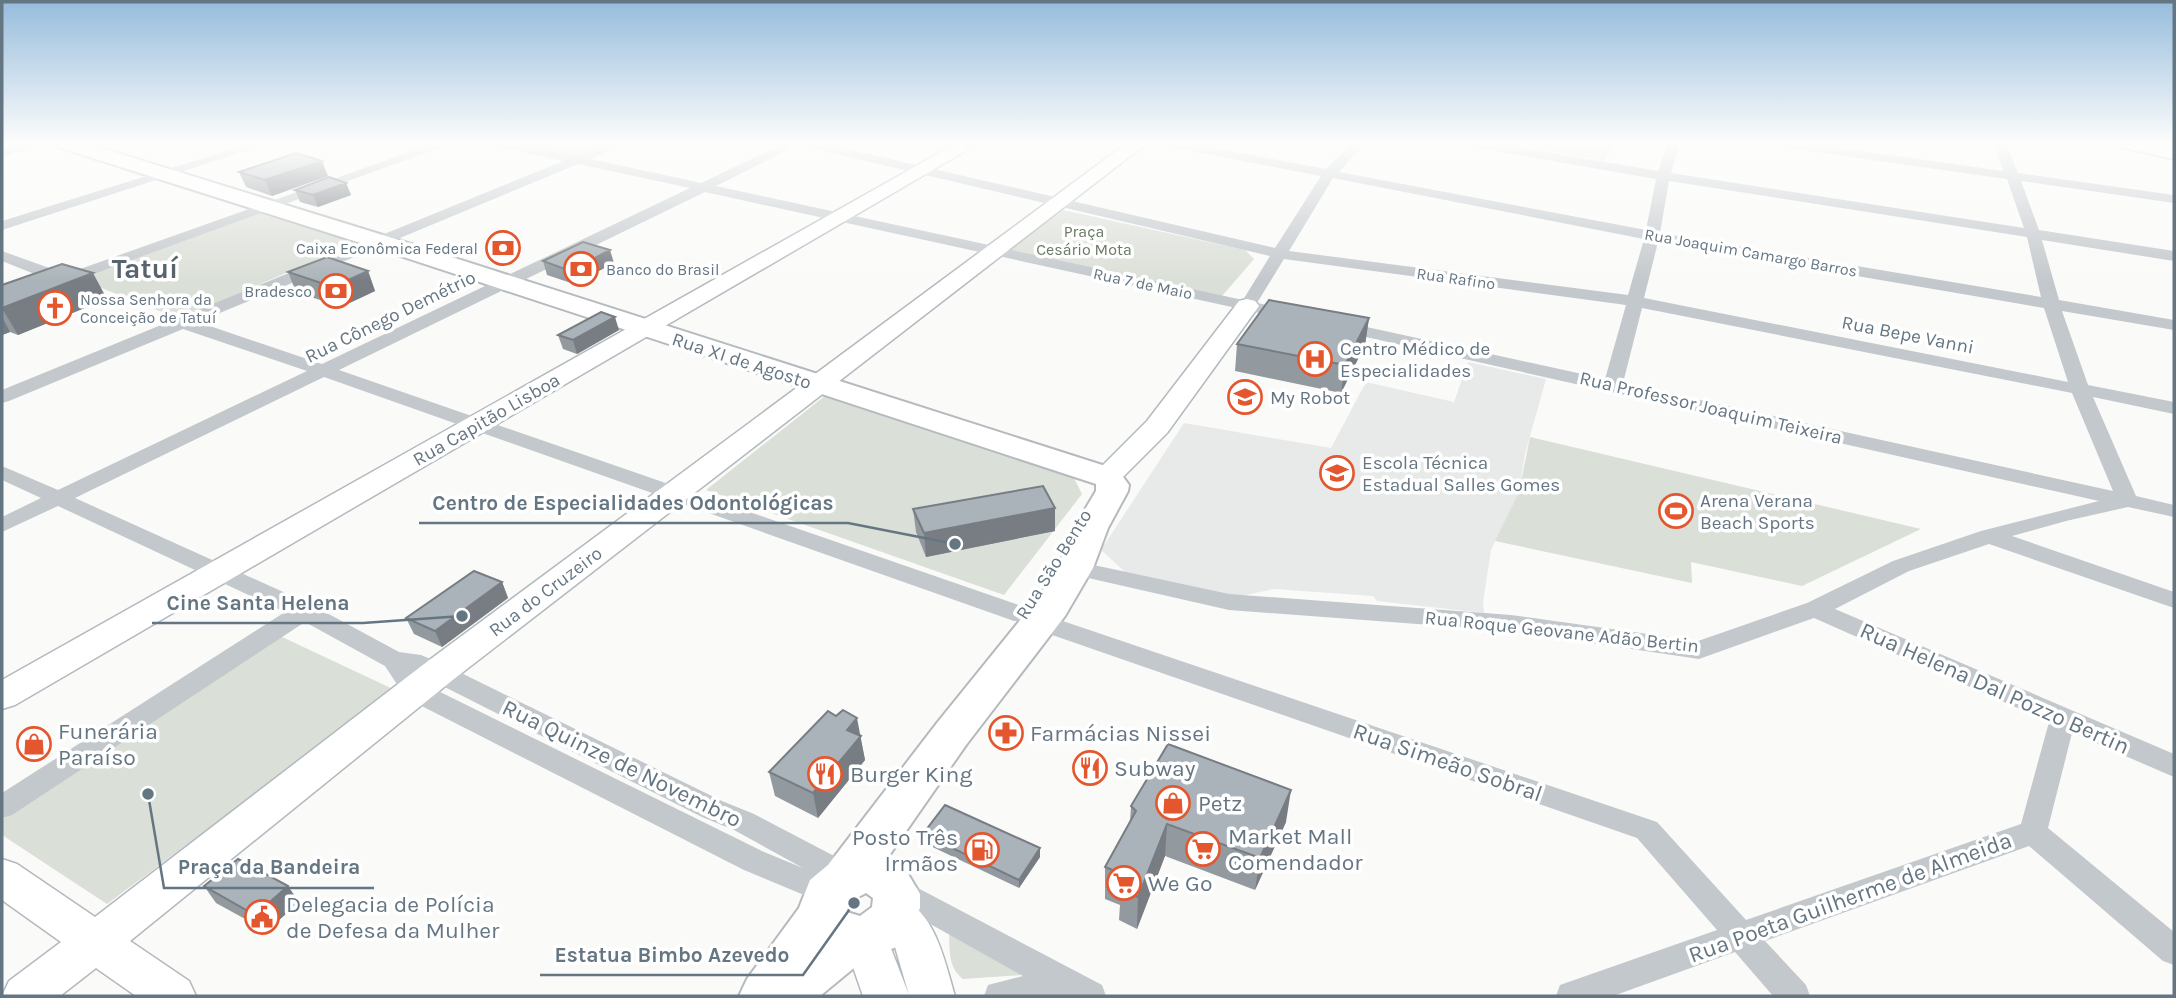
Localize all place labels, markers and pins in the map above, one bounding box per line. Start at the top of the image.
bank icon: Caixa Econômica Federal [484,229,522,267]
place label: Caixa Econômica Federal [296,239,478,258]
bank icon: Banco do Brasil [562,250,600,288]
place label: Banco do Brasil [606,260,719,279]
bank icon: Bradesco [317,272,355,310]
place label: Bradesco [244,282,312,301]
church icon: Nossa Senhora da Conceição de Tatuí [36,289,74,327]
place label: Nossa Senhora da Conceição de Tatuí [80,290,217,327]
place label: Centro Médico de Especialidades [1340,338,1490,382]
hospital icon: Centro Médico de Especialidades [1296,340,1334,378]
school or university icon: My Robot [1226,378,1264,416]
place label: My Robot [1270,387,1350,409]
place label: Escola Técnica Estadual Salles Gomes [1362,452,1560,496]
school or university icon: Escola Técnica Estadual Salles Gomes [1318,454,1356,492]
callout: Centro de Especialidades Odontológicas [419,481,848,523]
place label: Arena Verana Beach Sports [1700,490,1815,534]
sports icon: Arena Verana Beach Sports [1657,492,1695,530]
callout: Cine Santa Helena [152,581,363,623]
pharmacy icon: Farmácias Nissei [987,714,1025,752]
place label: Funerária Paraíso [58,718,158,771]
place label: Farmácias Nissei [1030,720,1211,747]
shop icon: Funerária Paraíso [15,725,53,763]
restaurant icon: Subway [1071,749,1109,787]
restaurant icon: Burger King [806,755,844,793]
place label: Subway [1114,755,1196,782]
place label: Burger King [850,761,972,788]
shop icon: Petz [1154,784,1192,822]
place label: Petz [1198,790,1242,817]
place label: Market Mall Comendador [1228,823,1363,876]
place label: Posto Três Irmãos [852,824,958,877]
supermarket icon: Market Mall Comendador [1184,830,1222,868]
fuel station icon: Posto Três Irmãos [963,831,1001,869]
callout: Praça da Bandeira [164,846,374,888]
supermarket icon: We Go [1105,864,1143,902]
place label: We Go [1148,870,1212,897]
place label: Delegacia de Polícia de Defesa da Mulher [286,891,500,944]
public building icon: Delegacia de Polícia de Defesa da Mulher [243,898,281,936]
callout: Estatua Bimbo Azevedo [540,933,803,975]

